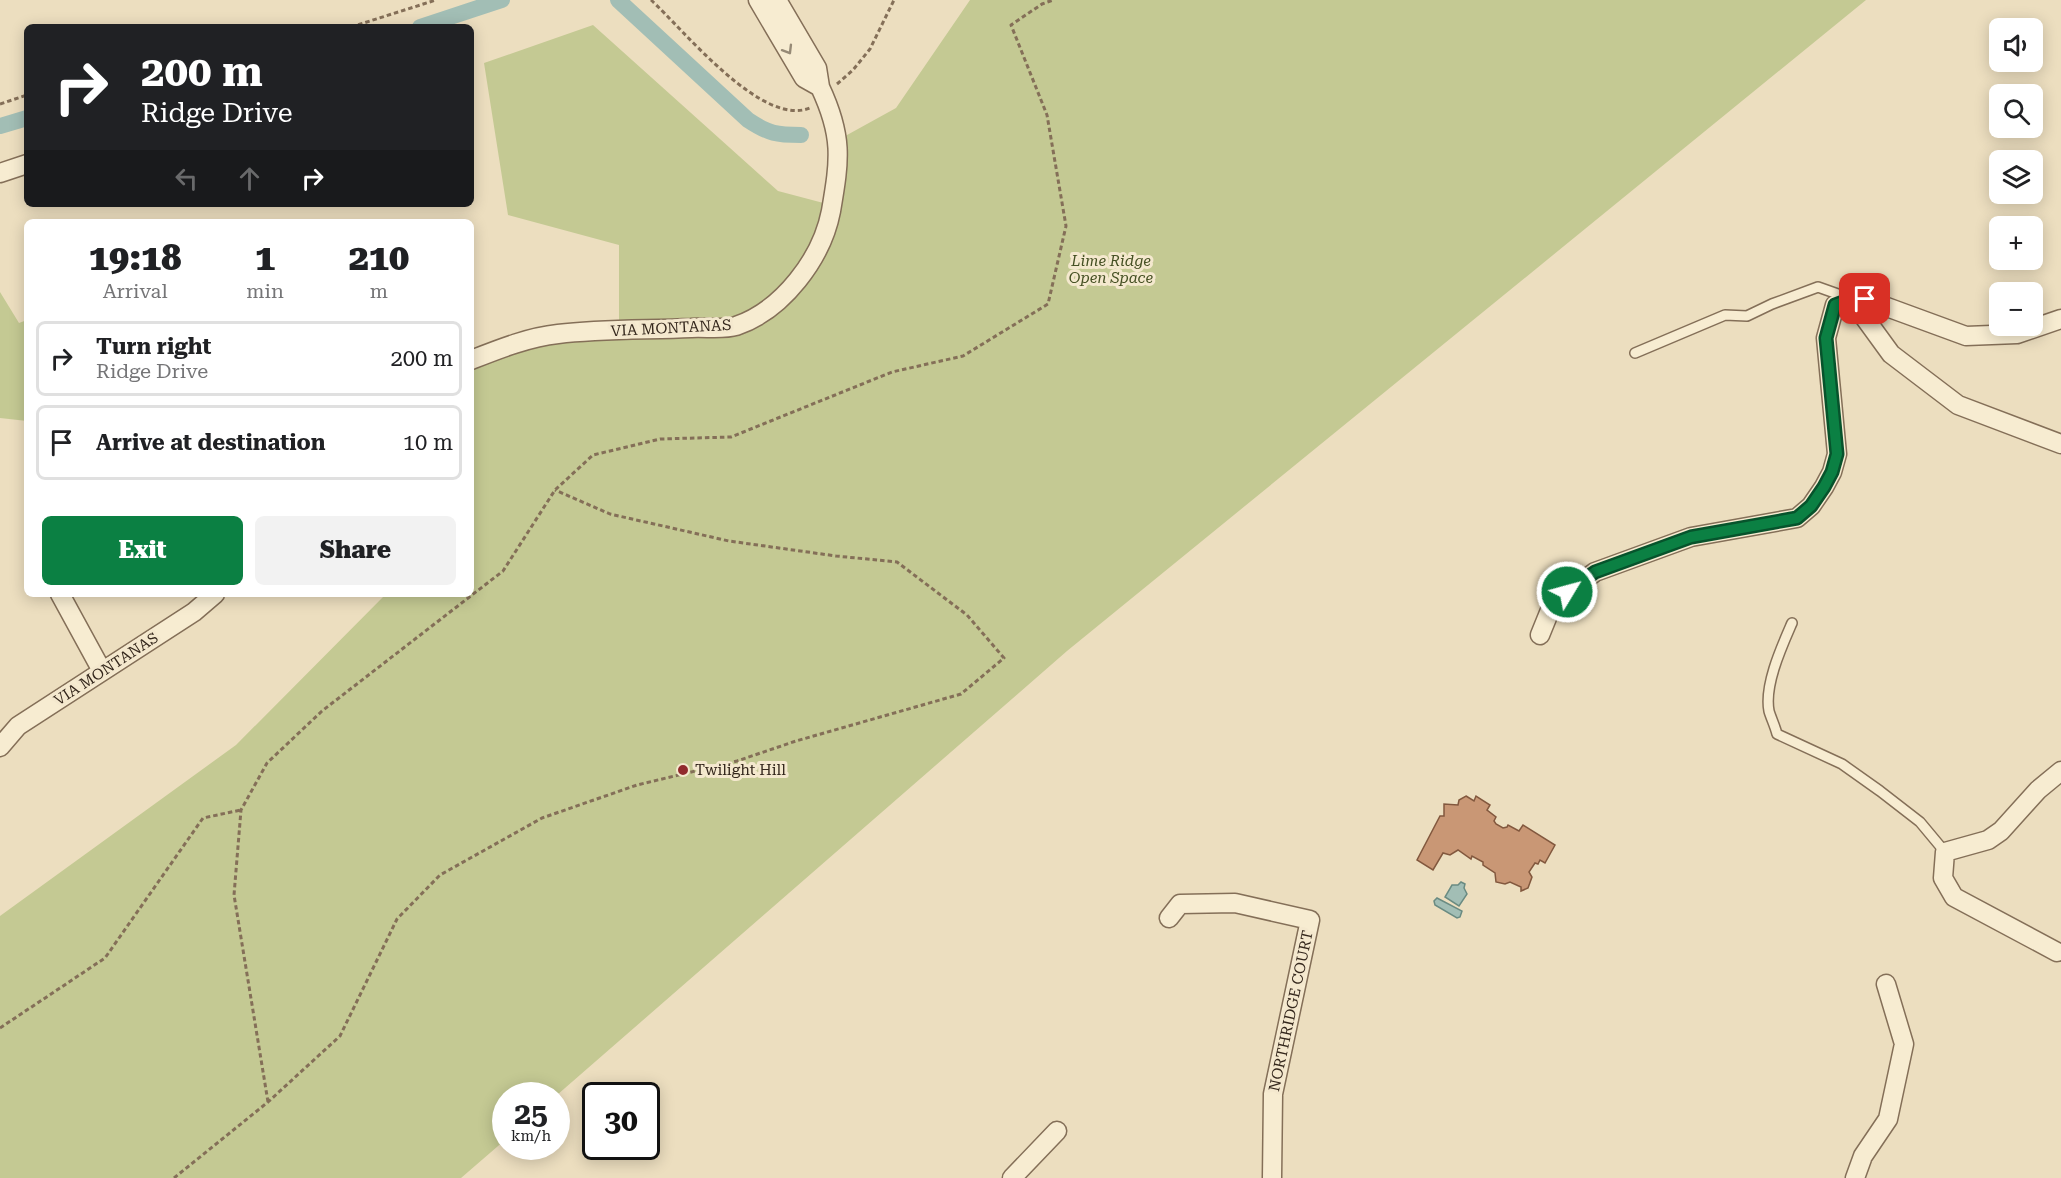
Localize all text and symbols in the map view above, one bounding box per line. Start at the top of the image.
map controls [1989,18,2043,336]
button: sound [1989,18,2043,72]
one-way arrow [781,44,792,54]
text: 200 m [141,47,263,96]
icon: right [42,48,120,126]
button: search [1989,84,2043,138]
text: Ridge Drive [141,97,293,129]
button: layers [1989,150,2043,204]
icon: left [170,162,203,195]
icon: ahead [233,162,266,195]
icon: right [296,162,329,195]
button: + [1989,216,2043,270]
text: 19:18 [89,237,181,279]
text: 1 [255,237,275,279]
text: 210 [349,237,409,279]
park label: Lime Ridge Open Space [1069,252,1154,287]
pin [1839,273,1890,324]
text: Arrival [103,279,168,303]
text: min [246,279,284,303]
text: m [370,279,388,303]
icon: arrive [1848,282,1881,315]
button: − [1989,282,2043,336]
street label: VIA MONTANAS [610,316,732,340]
text: Turn right [96,334,211,359]
icon: right [45,342,78,375]
text: 200 m [390,346,453,371]
text: Ridge Drive [96,359,208,383]
icon: arrive [45,426,78,459]
text: Arrive at destination [96,430,325,455]
text: 10 m [403,430,453,455]
button: Exit [42,516,243,585]
button: Share [255,516,456,585]
position arrow [1535,560,1599,624]
street label: VIA MONTANAS [51,629,161,709]
place label: Twilight Hill [695,761,786,779]
marker: Twilight Hill [676,763,690,777]
street label: NORTHRIDGE COURT [1265,929,1317,1093]
speed limit sign: 30 [582,1082,660,1160]
text: 25 [514,1096,548,1131]
text: km/h [511,1127,551,1145]

